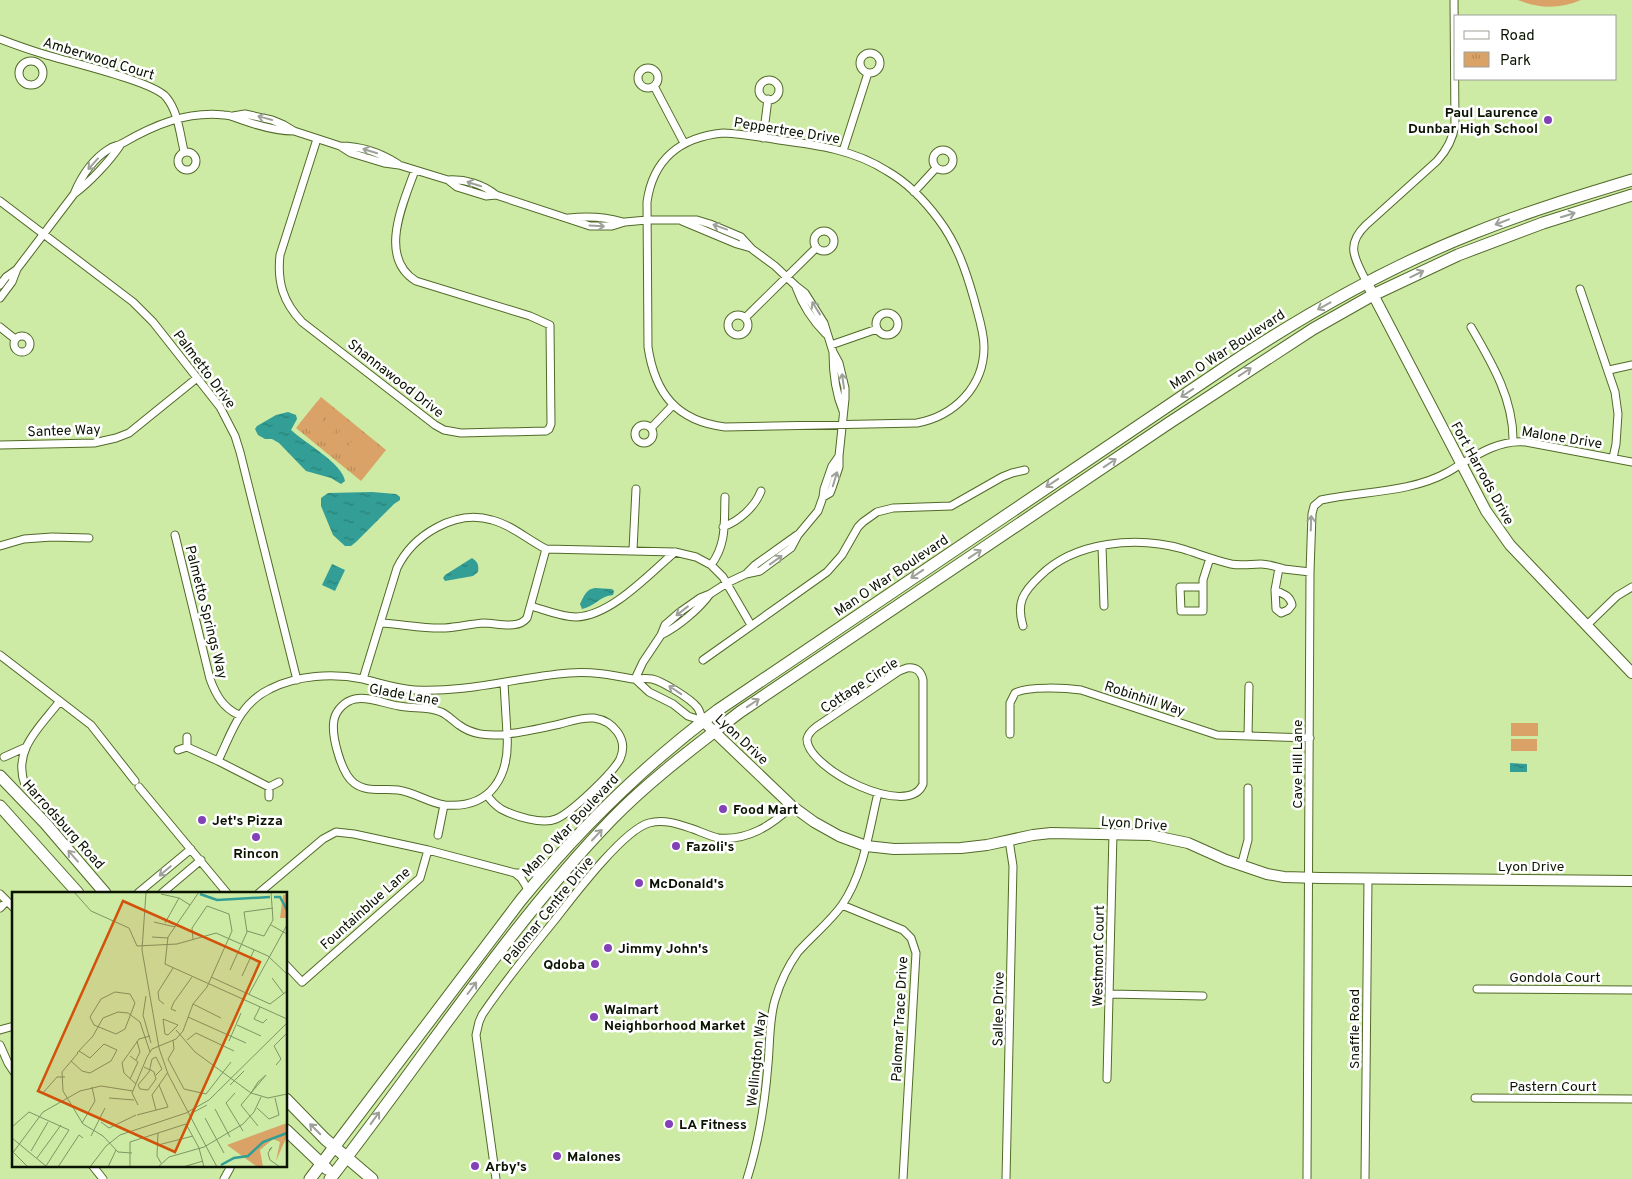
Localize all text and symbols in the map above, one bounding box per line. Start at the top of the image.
legend [1454,15,1617,80]
text: Road [1500,27,1535,46]
street label: Amberwood Court [41,34,156,84]
text: Park [1500,52,1531,71]
place label: Paul Laurence Dunbar High School [1408,105,1538,138]
one-way arrow [257,113,273,123]
marker: Paul Laurence Dunbar High School [1542,114,1554,126]
street label: Peppertree Drive [732,115,841,148]
one-way arrow [363,146,379,156]
one-way arrow [87,158,99,171]
one-way arrow [466,178,482,188]
one-way arrow [1560,210,1575,219]
one-way arrow [1495,218,1511,227]
one-way arrow [589,221,605,231]
one-way arrow [713,222,728,231]
one-way arrow [1409,269,1424,278]
one-way arrow [810,301,821,315]
one-way arrow [1317,301,1332,311]
street label: Man O War Boulevard [1167,307,1289,394]
street label: Palmetto Drive [169,327,239,412]
street label: Shannawood Drive [344,336,447,422]
one-way arrow [1237,367,1251,377]
one-way arrow [838,374,848,390]
one-way arrow [1180,388,1194,398]
street label: Fort Harrods Drive [1446,419,1517,528]
street label: Santee Way [27,422,101,441]
street label: Malone Drive [1520,424,1603,453]
one-way arrow [1103,458,1117,468]
one-way arrow [831,471,841,487]
one-way arrow [1045,478,1059,488]
one-way arrow [1307,515,1316,531]
street label: Man O War Boulevard [832,532,952,621]
street label: Palmetto Springs Way [181,544,230,681]
one-way arrow [968,549,982,559]
one-way arrow [769,555,783,565]
one-way arrow [911,569,925,579]
one-way arrow [676,605,689,616]
street label: Cottage Circle [818,655,902,718]
street label: Robinhill Way [1102,678,1187,720]
street label: Glade Lane [368,681,440,710]
one-way arrow [668,685,682,696]
one-way arrow [746,698,760,708]
street label: Lyon Drive [711,711,771,769]
street label: Cave Hill Lane [1290,719,1307,809]
street label: Man O War Boulevard [519,771,623,881]
street label: Harrodsburg Road [18,777,107,873]
place label: Food Mart [733,802,798,819]
marker: Food Mart [717,803,729,815]
place label: Jet's Pizza [212,813,283,830]
marker: Jet's Pizza [196,814,208,826]
street label: Lyon Drive [1100,814,1168,835]
one-way arrow [591,829,603,841]
marker: Rincon [250,831,262,843]
place label: Fazoli's [686,839,735,856]
marker: Fazoli's [670,840,682,852]
place label: Rincon [233,846,279,863]
one-way arrow [68,850,79,863]
street label: Palomar Centre Drive [500,854,598,968]
street label: Lyon Drive [1498,859,1564,876]
street label: Fountainblue Lane [317,864,415,954]
one-way arrow [158,865,171,876]
place label: McDonald's [649,876,724,893]
marker: McDonald's [633,877,645,889]
inset map [12,892,288,1166]
street label: Westmont Court [1090,905,1109,1007]
place label: Jimmy John's [618,941,709,958]
marker: Jimmy John's [602,942,614,954]
street label: Palomar Trace Drive [889,956,912,1082]
place label: Qdoba [543,957,585,974]
marker: Qdoba [589,958,601,970]
street label: Gondola Court [1509,970,1601,987]
street label: Sallee Drive [990,971,1009,1047]
one-way arrow [467,982,478,995]
street label: Snaffle Road [1347,989,1364,1069]
place label: Walmart Neighborhood Market [604,1002,746,1035]
marker: Walmart Neighborhood Market [588,1011,600,1023]
street label: Wellington Way [744,1011,771,1108]
street label: Pastern Court [1509,1079,1597,1096]
one-way arrow [370,1111,380,1125]
place label: LA Fitness [679,1117,747,1134]
marker: LA Fitness [663,1118,675,1130]
one-way arrow [309,1123,322,1135]
place label: Malones [567,1149,621,1166]
marker: Malones [551,1150,563,1162]
place label: Arby's [485,1159,527,1176]
marker: Arby's [469,1160,481,1172]

